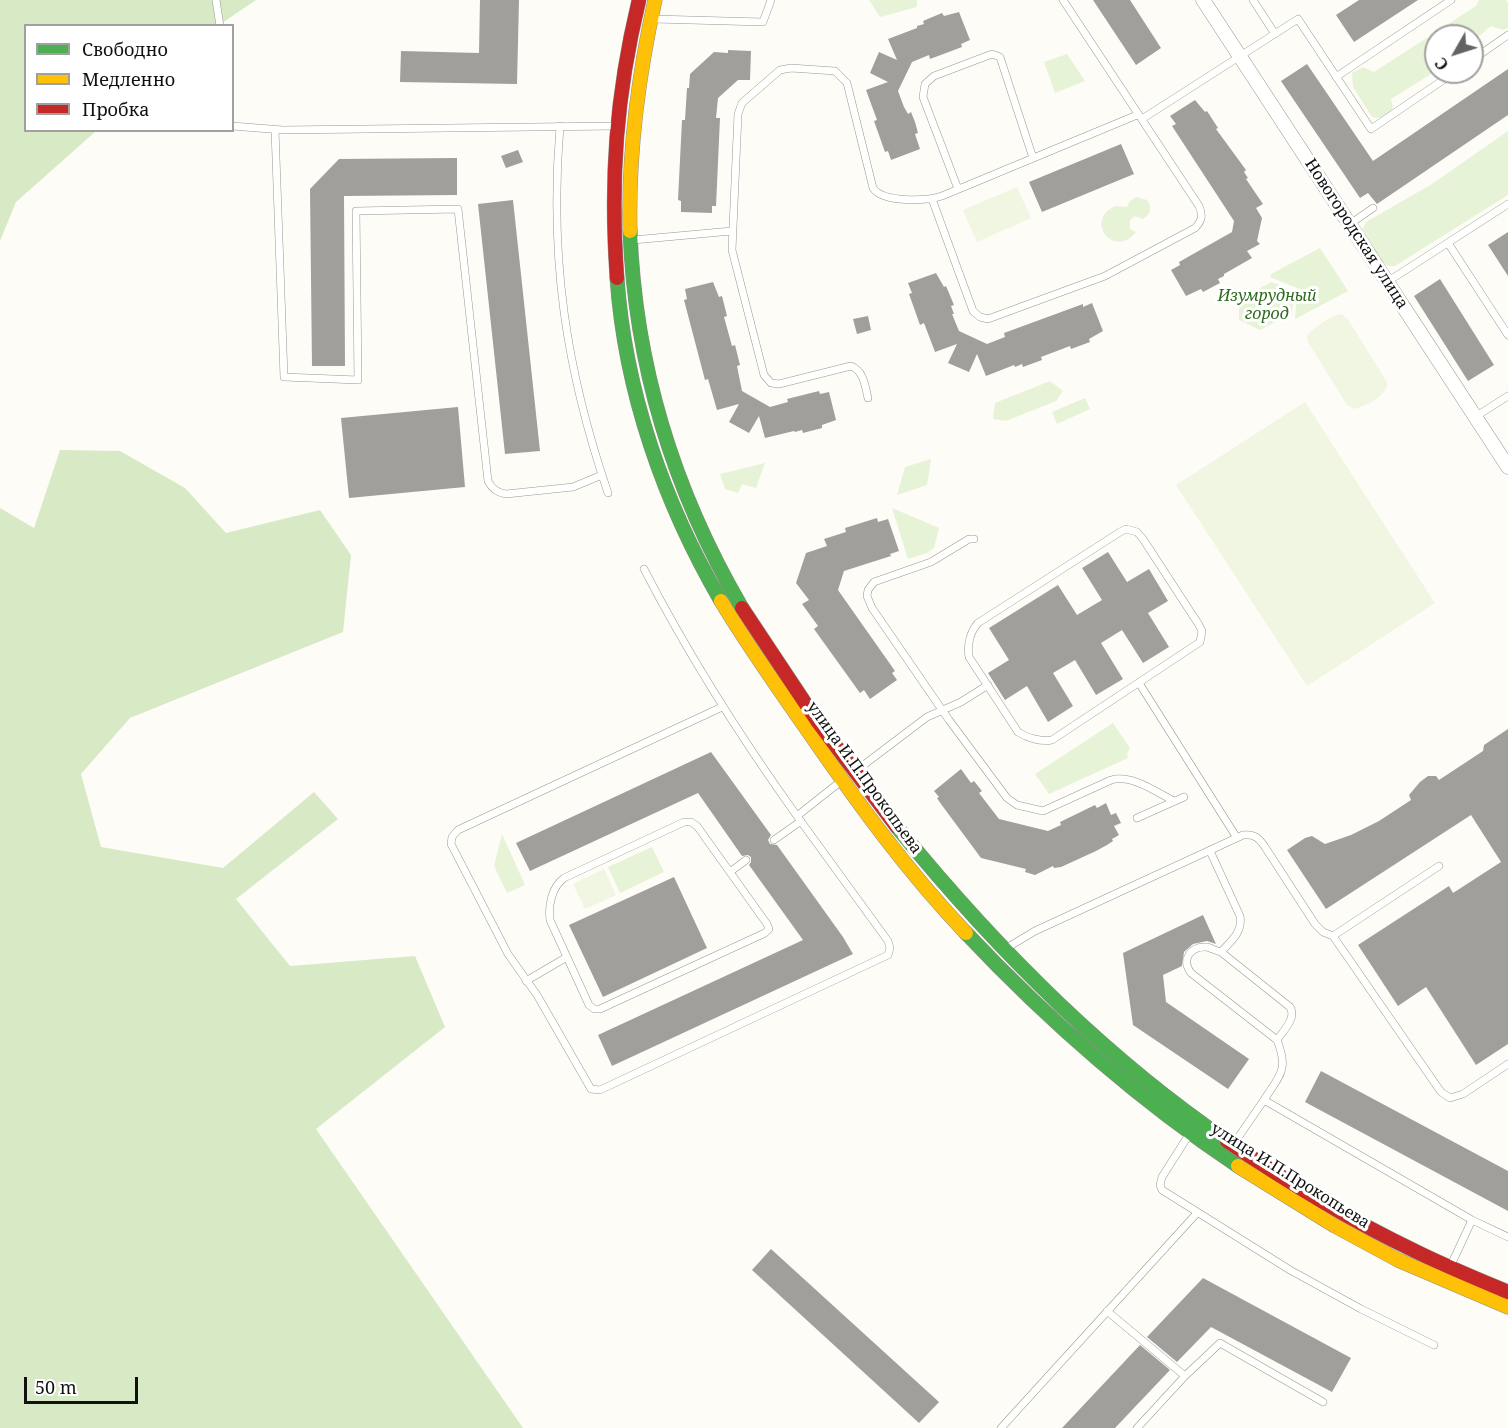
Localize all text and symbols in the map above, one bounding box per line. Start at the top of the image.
legend [24,24,234,132]
north arrow [1424,24,1484,84]
text: Свободно [82,37,168,61]
text: С [1430,53,1453,75]
text: Медленно [82,67,175,91]
text: Пробка [82,97,149,121]
street label: Новогородская улица [1300,155,1412,313]
park label: Изумрудный город [1217,286,1317,324]
street label: улица И.П.Прокопьева [802,698,926,858]
street label: улица И.П.Прокопьева [1207,1119,1373,1233]
scale bar [27,1365,141,1403]
text: 50 m [35,1375,77,1399]

